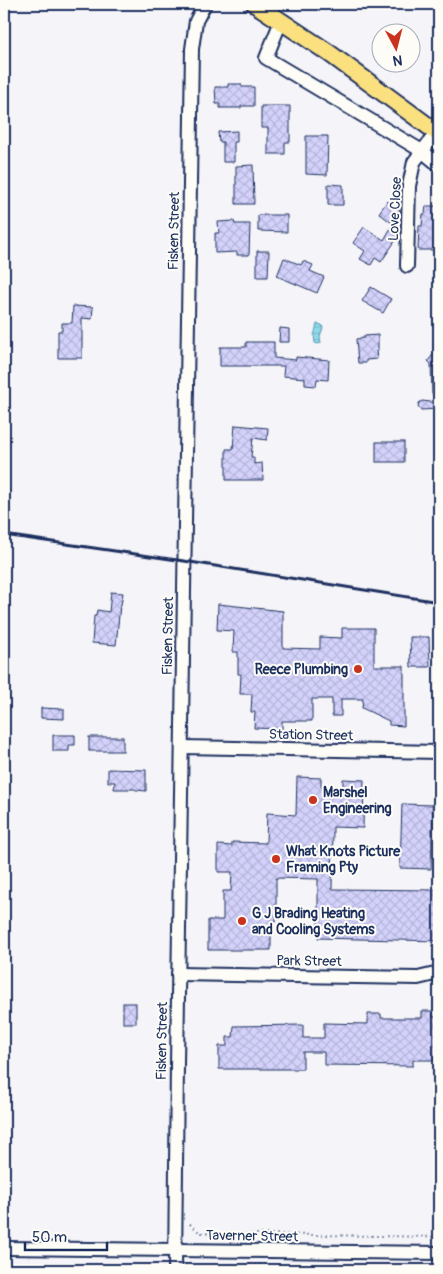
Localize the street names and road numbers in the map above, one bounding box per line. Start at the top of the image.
street label: Love Close [385,176,405,242]
street label: Fisken Street [165,191,183,270]
street label: Fisken Street [159,596,177,675]
street label: Station Street [269,726,354,744]
street label: Park Street [276,952,342,970]
street label: Fisken Street [153,1001,171,1080]
street label: Taverner Street [206,1227,299,1245]

